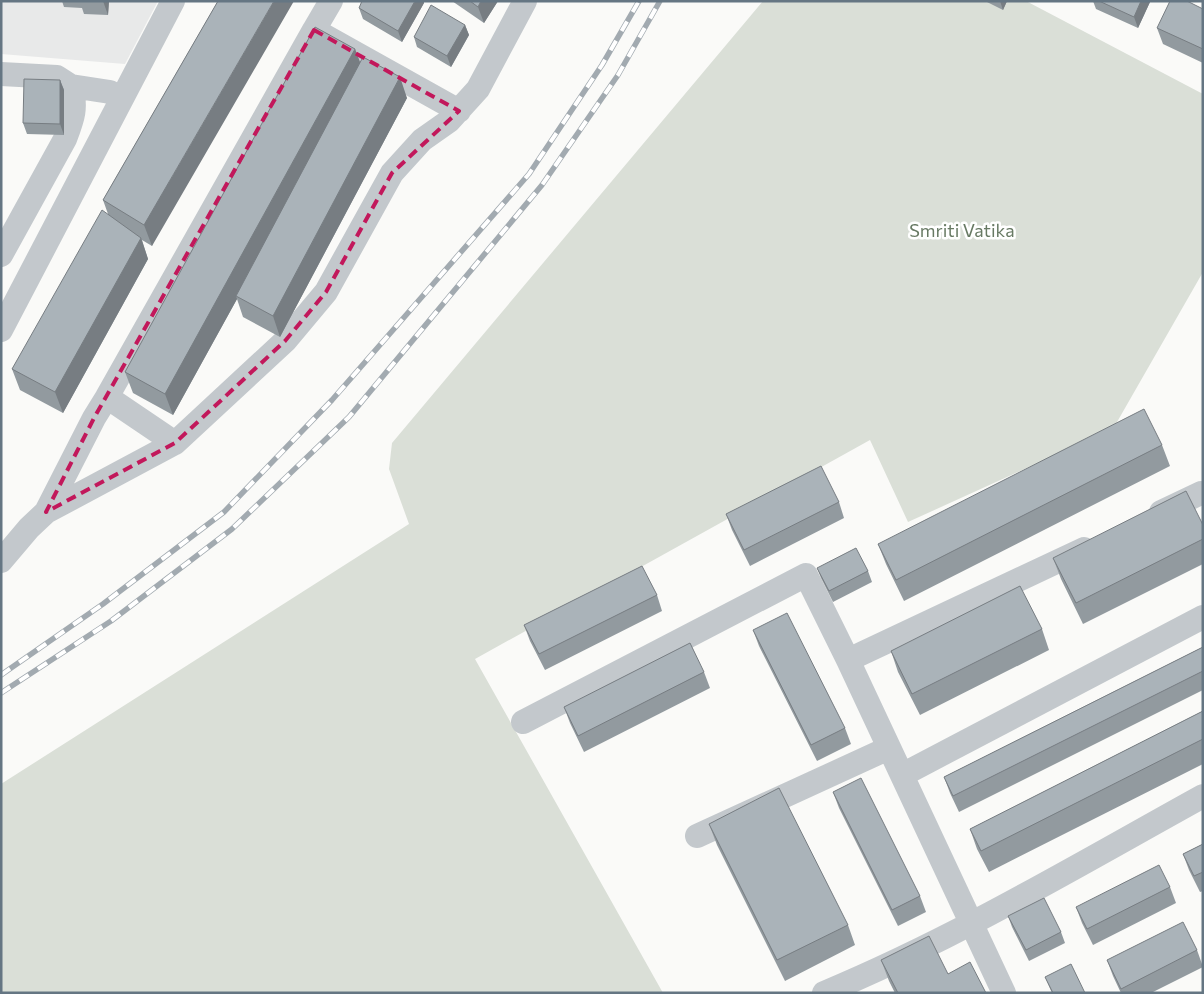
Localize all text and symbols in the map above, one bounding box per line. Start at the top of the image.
park label: Smriti Vatika [909,219,1015,241]

